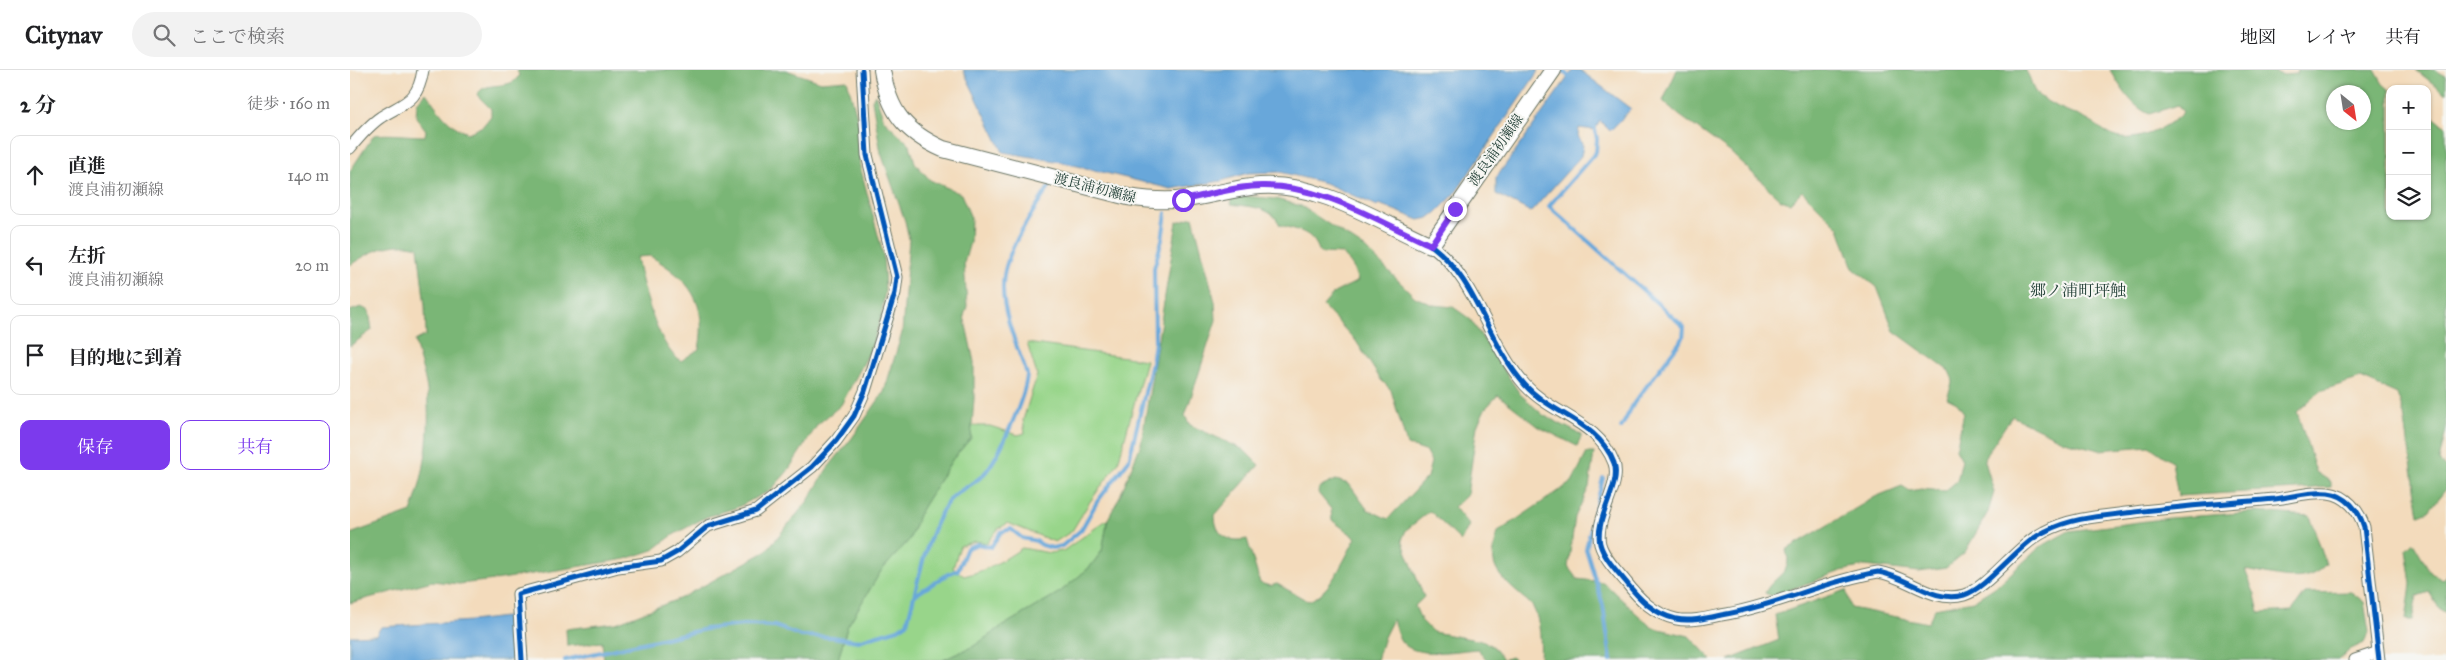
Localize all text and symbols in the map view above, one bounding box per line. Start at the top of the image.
search box [132,12,482,57]
text: Citynav [25,20,102,50]
icon: search [150,21,178,49]
text: ここで検索 [190,25,285,48]
text: 地図 [2240,26,2276,48]
text: レイヤ [2304,26,2357,48]
text: 共有 [2385,26,2421,48]
north arrow [2326,85,2371,130]
map controls [2386,85,2431,220]
button: + [2386,85,2431,130]
text: 2 分 [20,92,56,118]
text: 徒歩 · 160 m [247,94,330,113]
street label: 渡良浦初瀬線 [1465,111,1527,189]
button: − [2386,130,2431,175]
text: 直進 [68,154,106,177]
icon: ahead [21,161,49,189]
text: 140 m [288,166,329,185]
street label: 渡良浦初瀬線 [1052,170,1138,206]
button: layers [2386,175,2431,220]
text: 渡良浦初瀬線 [68,180,164,199]
route start [1172,189,1195,212]
route end [1444,198,1467,221]
text: 左折 [68,244,106,267]
icon: left [21,251,49,279]
text: 20 m [295,256,329,275]
text: 渡良浦初瀬線 [68,270,164,289]
district label: 郷ノ浦町坪触 [2030,281,2126,300]
icon: arrive [21,341,49,369]
text: 目的地に到着 [68,346,182,369]
button: 保存 [20,420,170,470]
button: 共有 [180,420,330,470]

